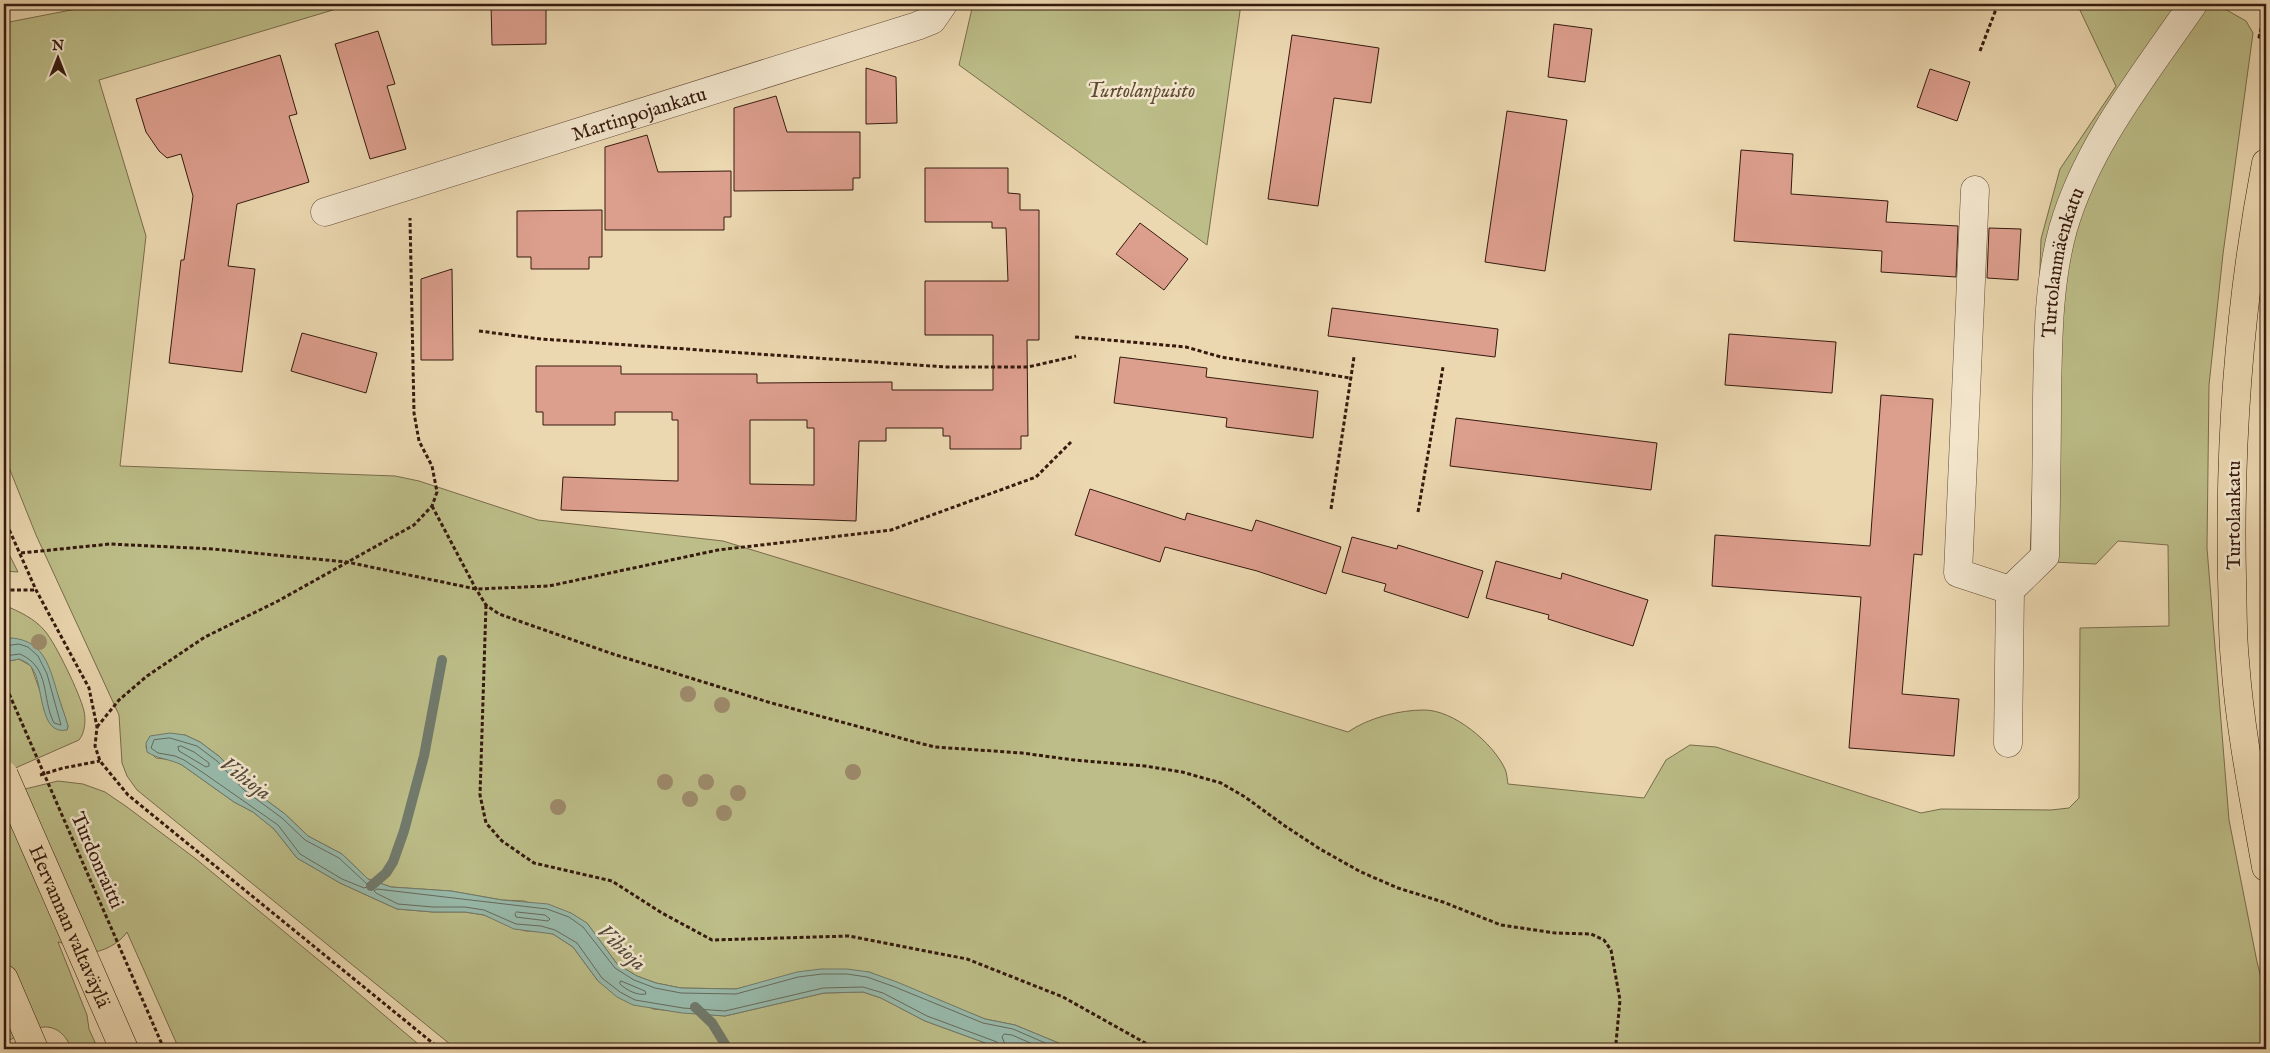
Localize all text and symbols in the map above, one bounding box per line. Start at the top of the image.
north arrow [32,32,82,82]
text: N [51,37,64,55]
park label: Turtolanpuisto [1087,79,1195,104]
street label: Martinpojankatu [569,82,710,148]
street label: Turtolanmäenkatu [2037,184,2091,338]
street label: Turtolankatu [2222,460,2247,570]
water label: Vihioja [214,751,276,807]
street label: Turdonraitti [64,808,129,913]
street label: Hervannan valtaväylä [22,841,116,1012]
water label: Vihioja [591,919,651,977]

